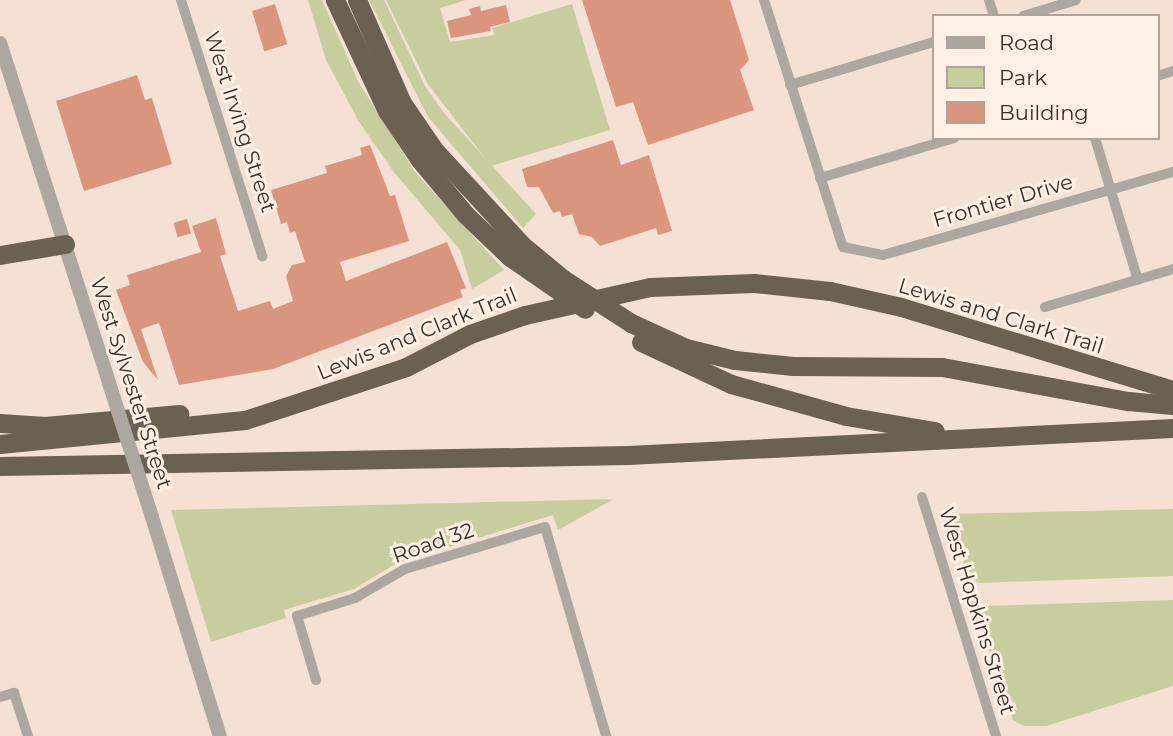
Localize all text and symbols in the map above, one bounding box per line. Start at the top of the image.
legend [932,14,1159,140]
street label: West Irving Street [199,28,281,216]
text: Road [999,30,1054,55]
text: Park [999,65,1047,90]
text: Building [999,100,1089,125]
street label: Frontier Drive [930,169,1076,233]
street label: Lewis and Clark Trail [895,273,1107,359]
street label: West Sylvester Street [85,274,177,492]
street label: Lewis and Clark Trail [313,282,521,386]
street label: West Hopkins Street [933,504,1021,718]
street label: Road 32 [389,517,477,569]

